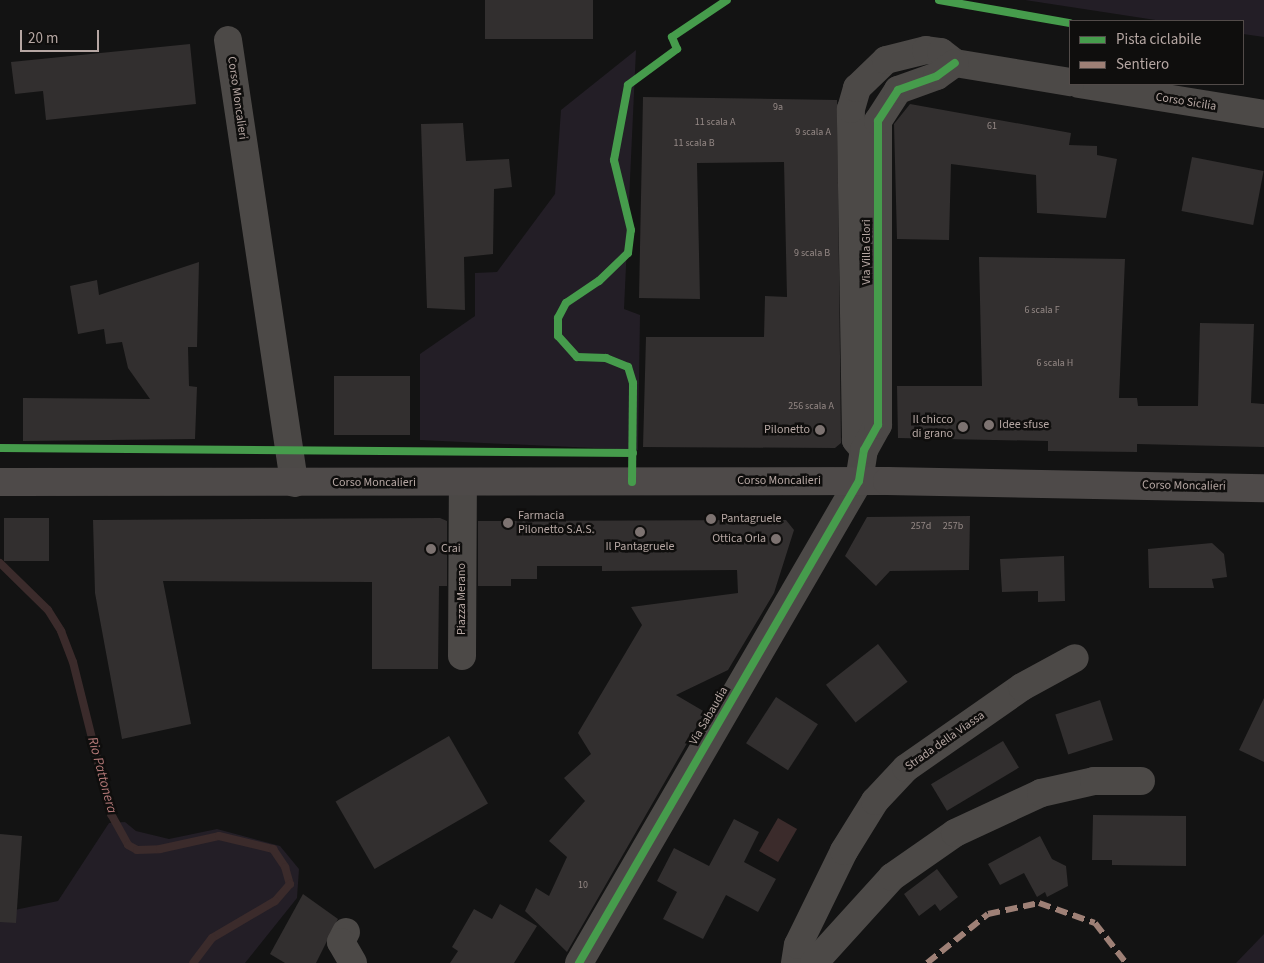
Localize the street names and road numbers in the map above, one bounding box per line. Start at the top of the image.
street label: Corso Moncalieri [224,56,250,140]
street label: Corso Sicilia [1155,90,1217,114]
street label: Via Villa Glori [860,219,874,285]
street label: Corso Moncalieri [737,474,821,488]
street label: Corso Moncalieri [332,476,416,490]
street label: Corso Moncalieri [1142,478,1226,494]
street label: Piazza Merano [455,563,469,635]
street label: Via Sabaudia [687,684,731,748]
street label: Strada della Viassa [903,708,987,774]

